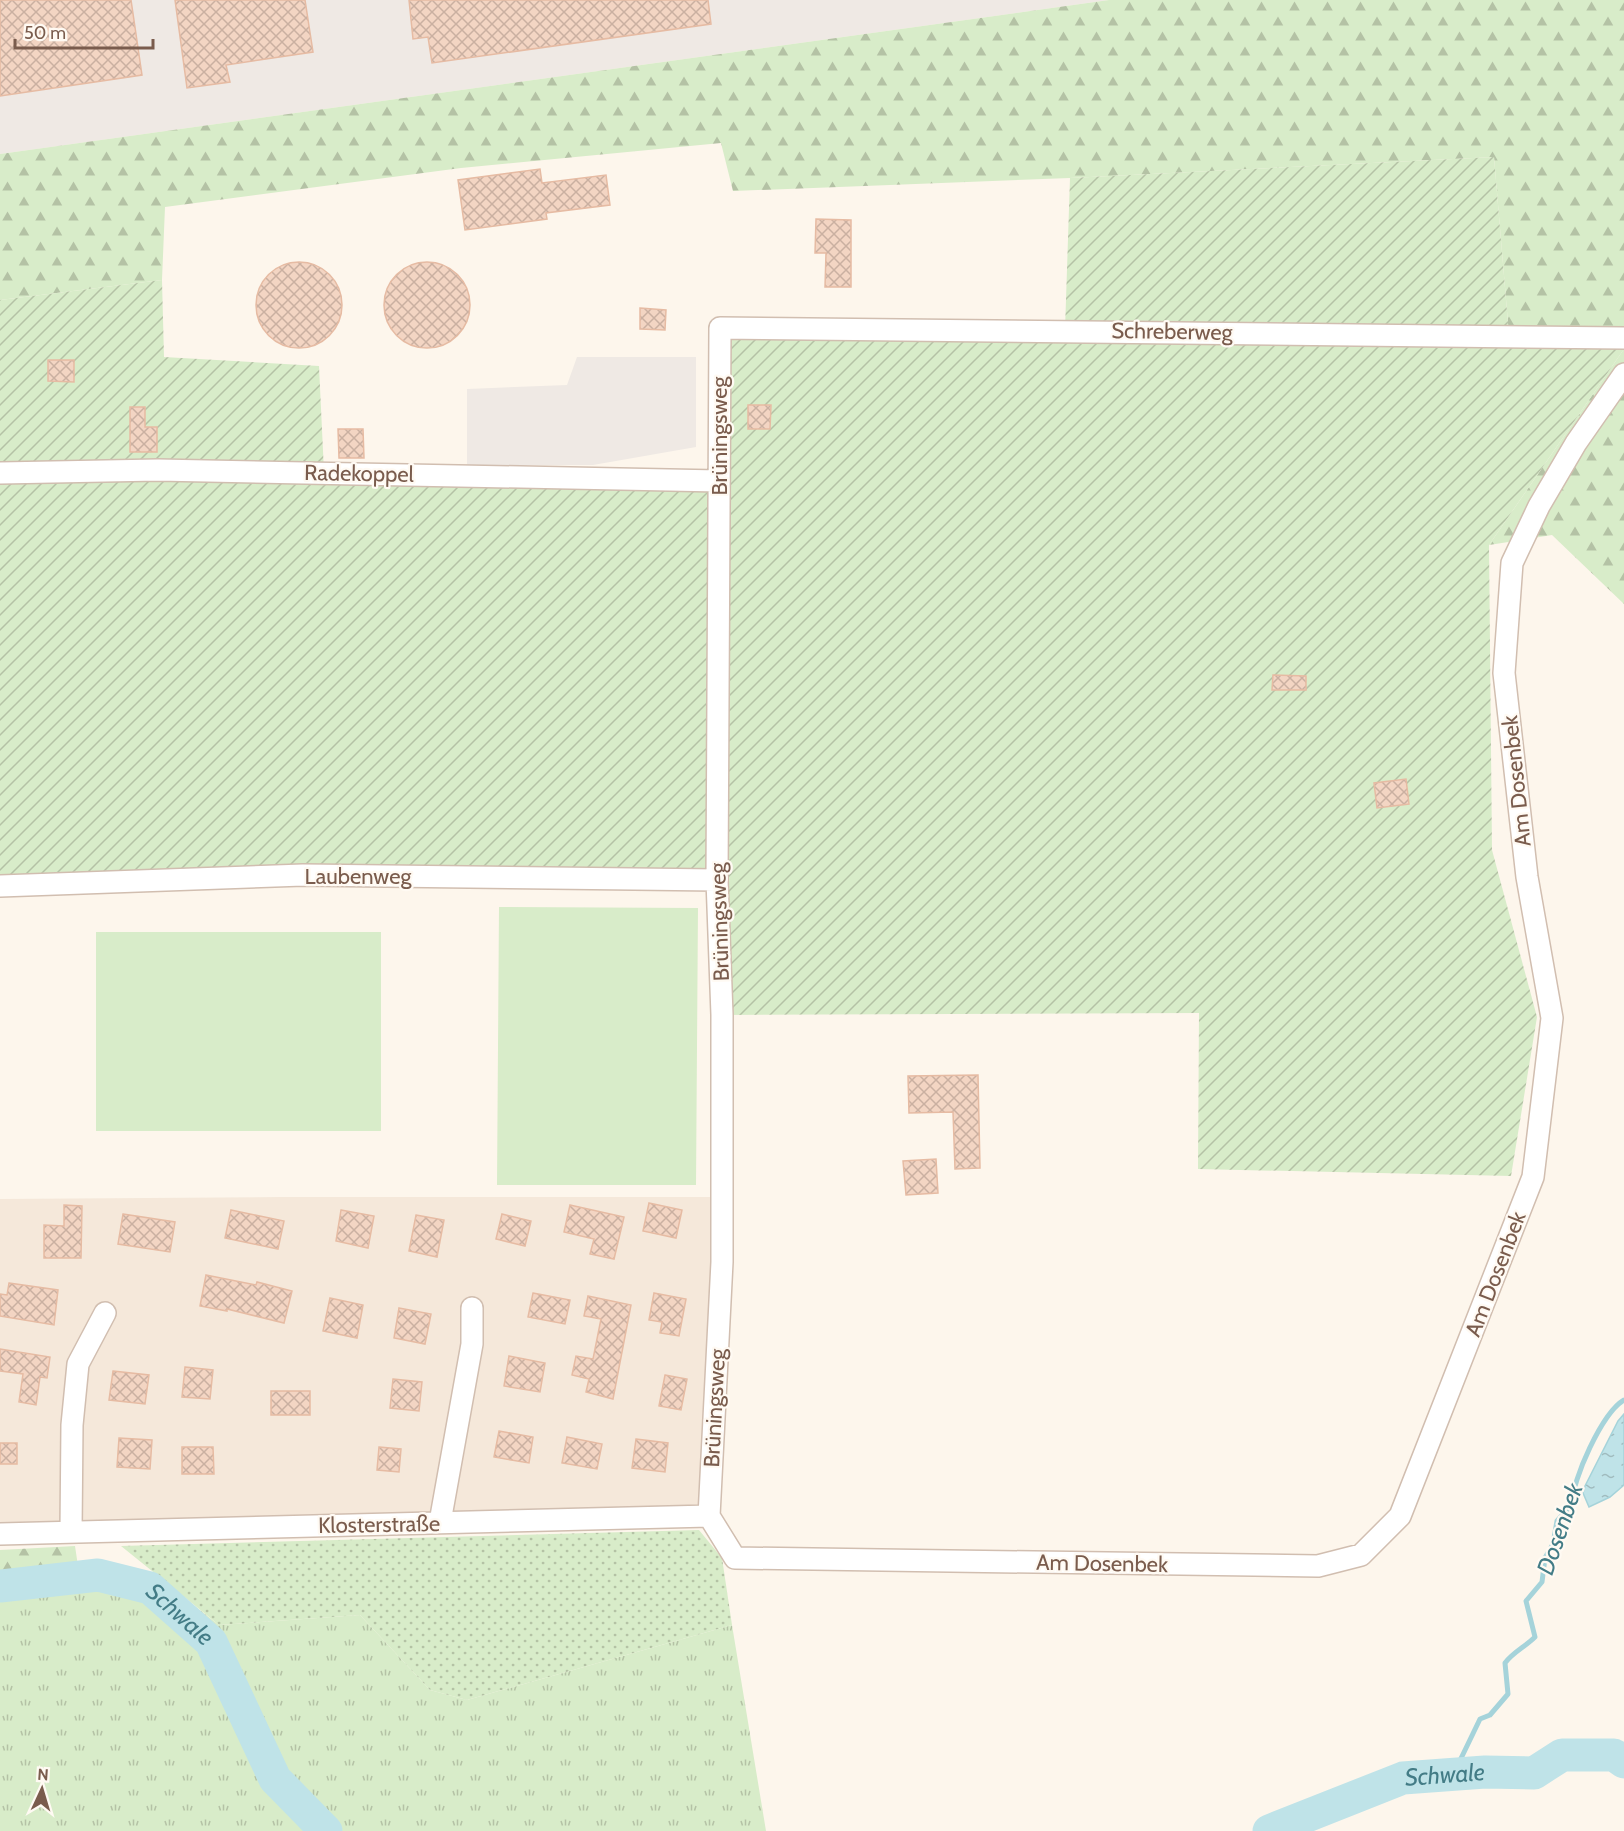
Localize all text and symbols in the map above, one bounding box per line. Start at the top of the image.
scale bar [15,12,153,50]
text: 50 m [24,22,66,44]
street label: Schreberweg [1111,317,1234,346]
street label: Brüningsweg [706,376,733,495]
street label: Radekoppel [304,459,415,488]
street label: Am Dosenbek [1496,714,1537,848]
street label: Brüningsweg [704,861,735,982]
street label: Laubenweg [305,863,412,890]
street label: Am Dosenbek [1459,1208,1532,1341]
street label: Brüningsweg [698,1347,731,1468]
water label: Dosenbek [1530,1479,1589,1578]
street label: Klosterstraße [318,1510,440,1539]
street label: Am Dosenbek [1036,1549,1168,1578]
water label: Schwale [141,1577,220,1651]
water label: Schwale [1404,1757,1486,1792]
north arrow [12,1759,72,1819]
text: N [37,1765,49,1784]

